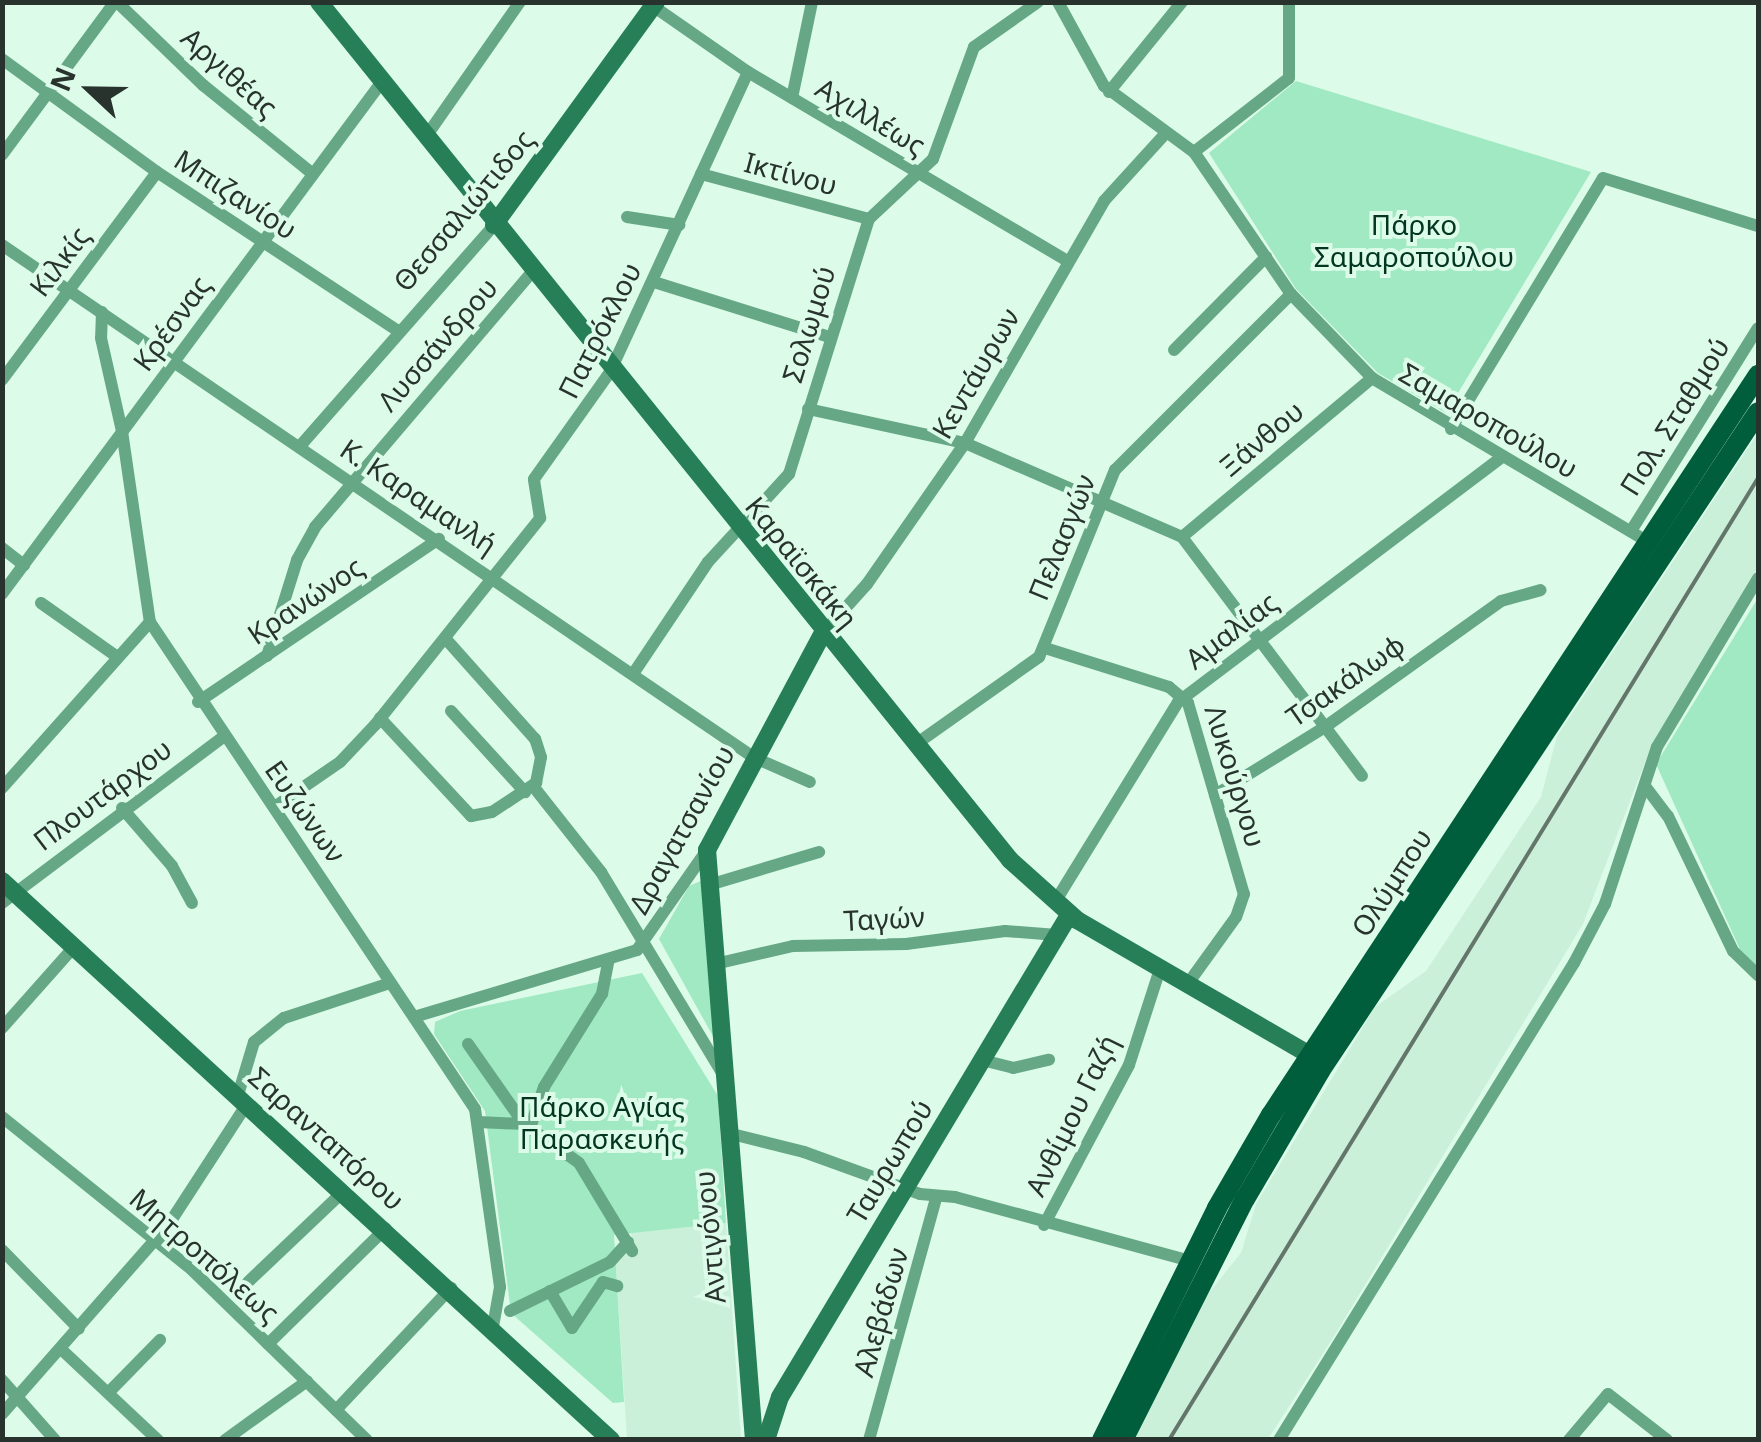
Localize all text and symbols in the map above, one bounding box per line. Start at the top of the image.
street label: Αργιθέας [175,20,285,124]
north arrow [40,40,140,140]
text: N [40,61,84,96]
street label: Αχιλλέως [810,70,932,162]
street label: Θεσσαλιώτιδος [386,122,540,298]
street label: Μπιζανίου [169,142,303,246]
street label: Ικτίνου [741,145,841,201]
park label: Πάρκο Σαμαροπούλου [1314,207,1514,273]
street label: Κιλκίς [22,220,96,302]
street label: Πατρόκλου [550,256,648,404]
street label: Σολωμού [774,262,842,386]
street label: Κρέσνας [125,269,217,377]
street label: Λυσσάνδρου [370,271,504,417]
street label: Κεντάυρων [924,302,1026,444]
street label: Πολ. Σταθμού [1612,331,1736,501]
street label: Σαμαροπούλου [1394,355,1584,485]
street label: Ξάνθου [1212,393,1310,483]
street label: Κ. Καραμανλή [334,431,504,561]
street label: Πελασγών [1021,469,1101,605]
street label: Καραϊσκάκη [739,490,865,634]
street label: Κρανώνος [241,549,369,651]
street label: Αμαλίας [1178,584,1284,676]
street label: Τσακάλωφ [1279,627,1411,733]
street label: Λυκούργου [1199,701,1273,851]
street label: Πλουτάρχου [26,731,178,857]
street label: Δραγατσανίου [621,739,741,919]
street label: Ευζώνων [259,754,353,868]
street label: Ολύμπου [1344,822,1438,942]
street label: Ταγών [843,899,925,937]
street label: Ανθίμου Γαζή [1017,1029,1125,1201]
street label: Σαρανταπόρου [242,1059,412,1217]
park label: Πάρκο Αγίας Παρασκευής [519,1089,685,1155]
street label: Ταυρωπού [839,1093,939,1229]
street label: Αντιγόνου [686,1169,732,1305]
street label: Μητροπόλεως [123,1181,287,1329]
street label: Αλεβάδων [846,1244,914,1380]

